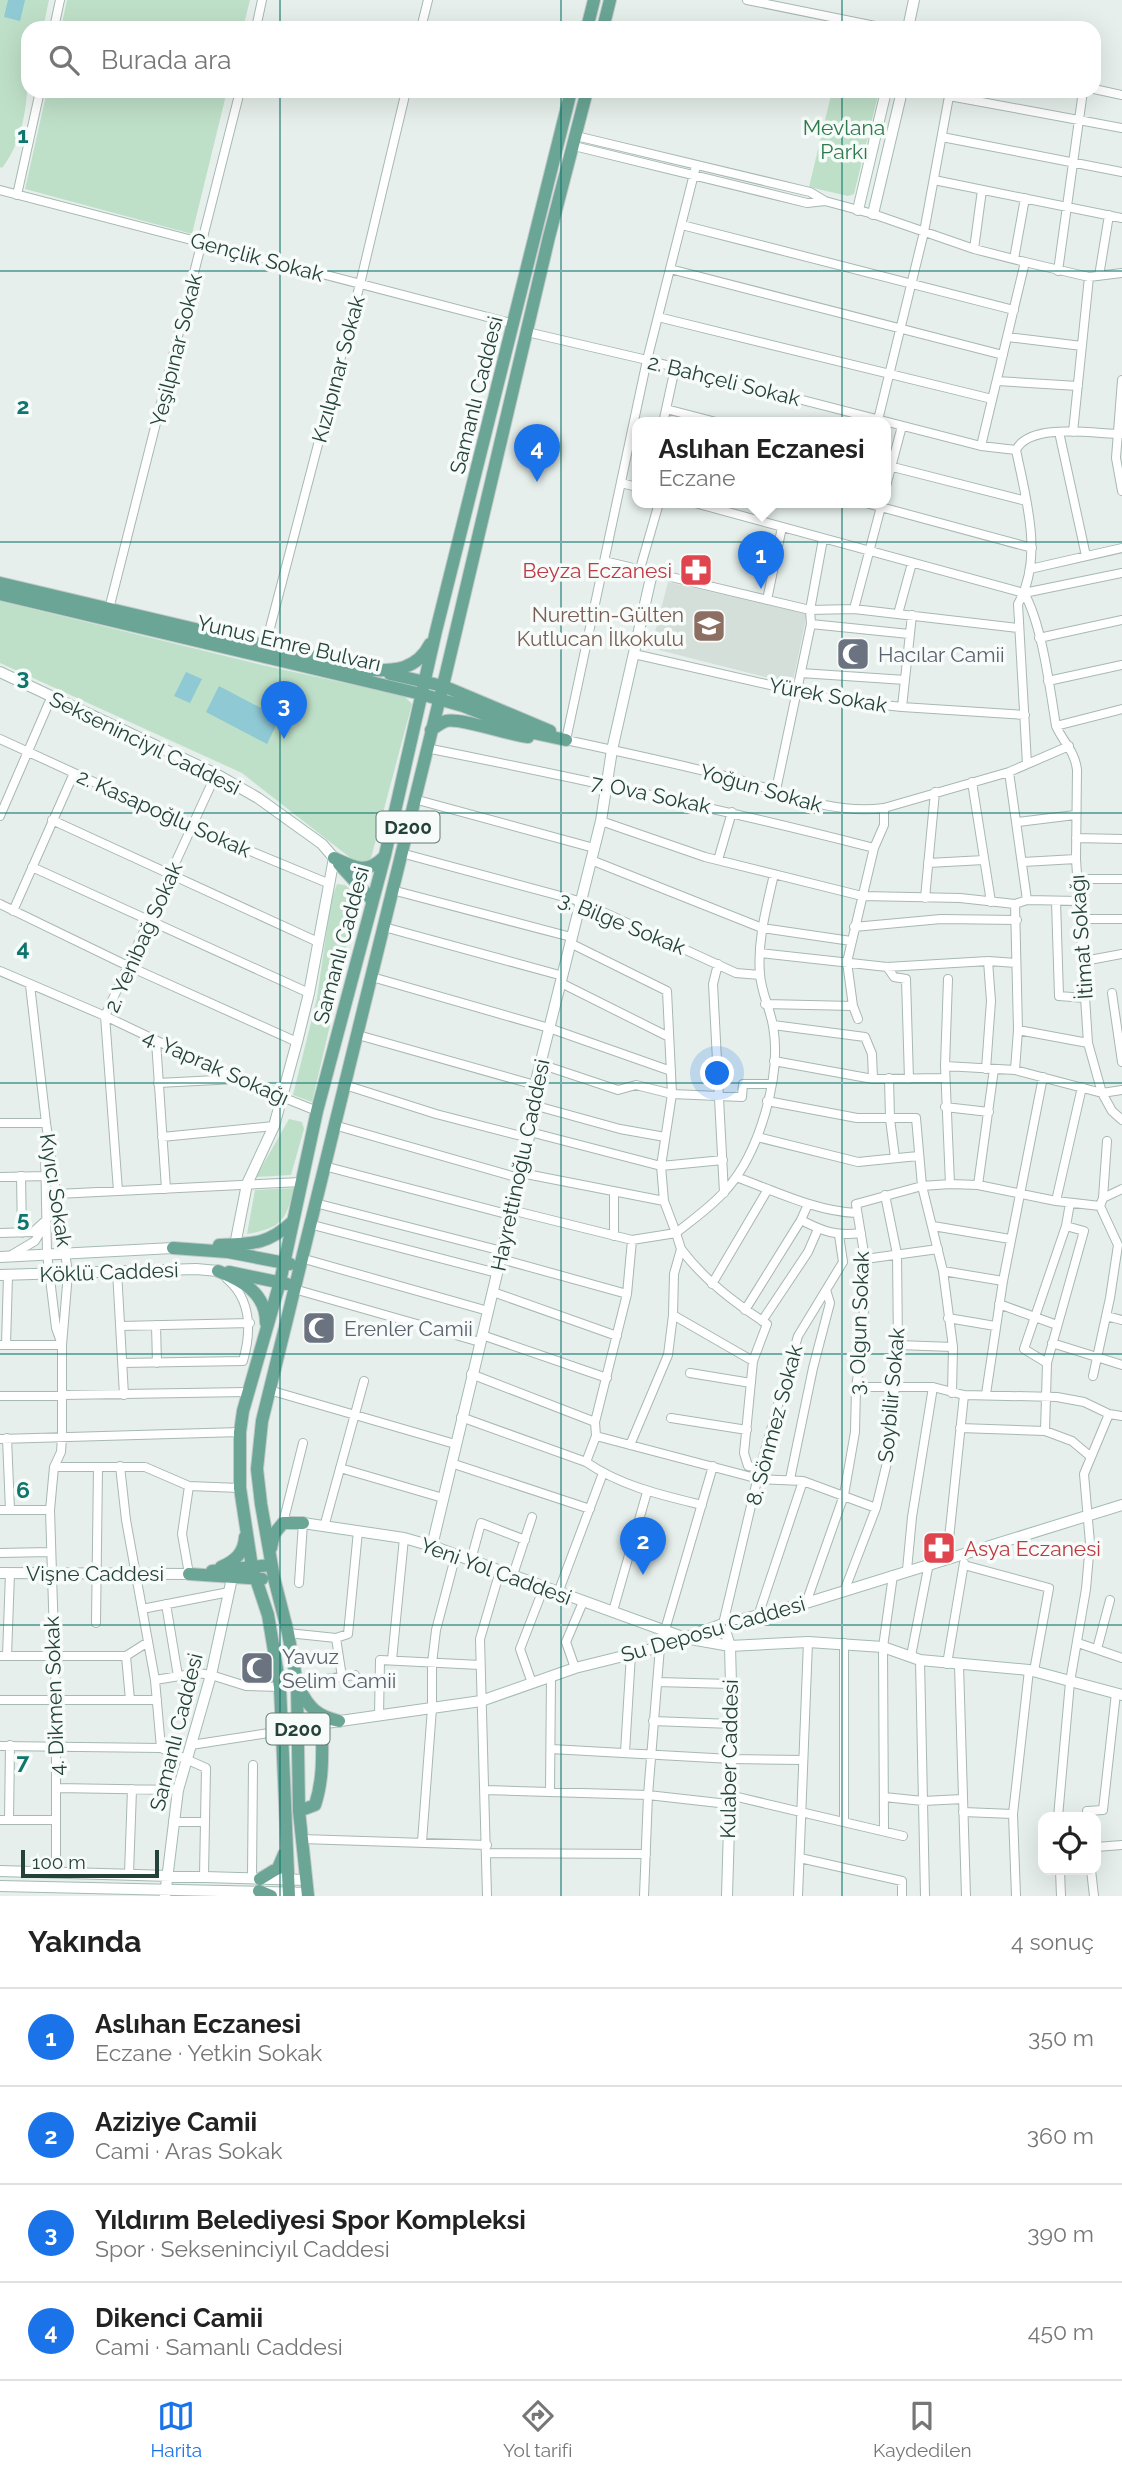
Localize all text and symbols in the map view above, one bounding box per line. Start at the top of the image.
search box [21,21,1101,98]
icon: search [45,41,83,79]
text: Burada ara [101,45,231,75]
park label: Mevlana Parkı [803,115,885,164]
text: 1 [17,121,29,148]
street label: Gençlik Sokak [188,227,326,287]
street label: Yeşilpınar Sokak [145,271,207,429]
street label: Kızılpınar Sokak [306,293,370,445]
street label: Samanlı Caddesi [444,313,508,477]
street label: 2. Bahçeli Sokak [645,349,803,411]
text: 2 [17,392,29,419]
popup [632,417,891,508]
pin: 4 [514,424,560,482]
text: Aslıhan Eczanesi [658,434,865,464]
text: Eczane [658,464,736,491]
pin: 1 [738,531,784,589]
pharmacy icon: Beyza Eczanesi [677,551,715,589]
place label: Beyza Eczanesi [522,558,672,583]
place label: Nurettin-Gülten Kutlucan İlkokulu [517,602,684,651]
school or university icon: Nurettin-Gülten Kutlucan İlkokulu [690,607,728,645]
street label: Yunus Emre Bulvarı [195,610,383,676]
mosque icon: Hacılar Camii [834,635,872,673]
place label: Hacılar Camii [878,642,1005,667]
text: 3 [17,663,29,690]
street label: Yürek Sokak [767,672,889,718]
pin: 3 [261,681,307,739]
street label: Sekseninciyıl Caddesi [45,686,245,800]
street label: Yoğun Sokak [697,759,825,817]
street label: 2. Kasapoğlu Sokak [73,763,255,863]
street label: 7. Ova Sokak [589,769,713,819]
road number: D200 [376,812,440,842]
street label: 2. Yenibağ Sokak [99,858,187,1016]
street label: Samanlı Caddesi [308,864,374,1026]
street label: İtimat Sokağı [1064,874,1098,1000]
street label: 3. Bilge Sokak [555,886,689,960]
text: 4 [16,934,30,961]
street label: 4. Yaprak Sokağı [139,1024,293,1110]
your location [700,1056,734,1090]
street label: Hayrettinoğlu Caddesi [485,1057,555,1273]
street label: Kıyıcı Sokak [35,1132,77,1248]
text: 5 [17,1205,30,1232]
street label: 3. Olgun Sokak [844,1251,874,1395]
street label: Köklü Caddesi [39,1257,179,1287]
mosque icon: Erenler Camii [300,1309,338,1347]
place label: Erenler Camii [344,1316,473,1341]
street label: Soybilir Sokak [873,1327,909,1463]
street label: 8. Sönmez Sokak [741,1342,807,1508]
text: 6 [16,1476,30,1503]
pin: 2 [620,1517,666,1575]
pharmacy icon: Asya Eczanesi [920,1529,958,1567]
street label: Yeni Yol Caddesi [417,1532,575,1610]
place label: Asya Eczanesi [964,1536,1101,1561]
street label: Vişne Caddesi [26,1561,164,1586]
street label: Su Deposu Caddesi [618,1591,808,1667]
street label: 4. Dikmen Sokak [39,1616,69,1776]
place label: Yavuz Selim Camii [282,1644,396,1693]
mosque icon: Yavuz Selim Camii [238,1649,276,1687]
street label: Samanlı Caddesi [144,1650,208,1814]
street label: Kulaber Caddesi [715,1679,743,1839]
road number: D200 [266,1714,330,1744]
text: 7 [17,1747,30,1774]
map controls [1038,1812,1101,1875]
button: locate [1038,1812,1101,1875]
scale bar [21,1847,159,1879]
text: 100 m [32,1851,86,1873]
text: Yakında [28,1924,141,1959]
text: 4 sonuç [1011,1928,1094,1955]
text: Aslıhan Eczanesi [95,2009,301,2039]
text: 1 [45,2024,57,2051]
text: 350 m [1028,2024,1094,2051]
text: Eczane · Yetkin Sokak [95,2039,322,2066]
text: Aziziye Camii [95,2107,257,2137]
text: 2 [45,2122,57,2149]
text: 360 m [1027,2122,1094,2149]
text: Cami · Aras Sokak [95,2137,282,2164]
text: Yıldırım Belediyesi Spor Kompleksi [95,2205,526,2235]
text: 3 [45,2220,57,2247]
text: 390 m [1027,2220,1094,2247]
text: Spor · Sekseninciyıl Caddesi [95,2235,390,2262]
text: Dikenci Camii [95,2303,263,2333]
text: 4 [44,2318,58,2345]
text: 450 m [1028,2318,1094,2345]
text: Cami · Samanlı Caddesi [95,2333,343,2360]
tab: Harita [150,2397,202,2461]
tab: Yol tarifi [503,2397,572,2461]
tab: Kaydedilen [873,2397,972,2461]

